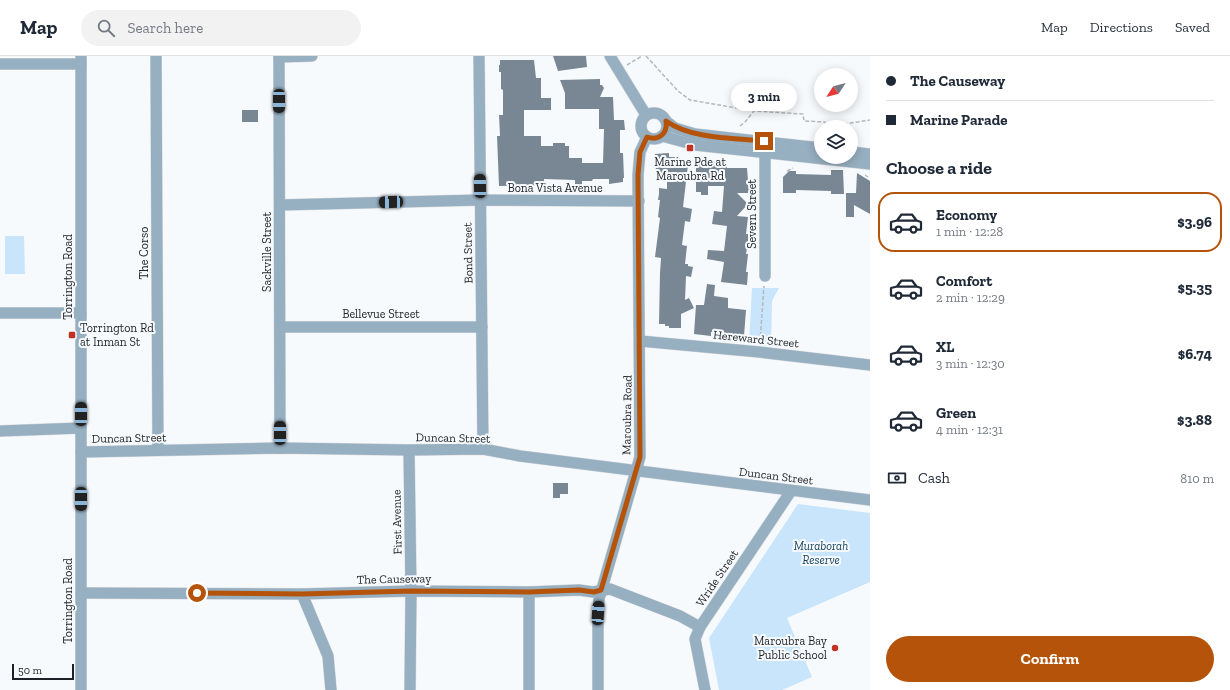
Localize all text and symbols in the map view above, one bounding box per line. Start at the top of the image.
search box [81,10,361,46]
text: Map [20,16,57,39]
icon: search [95,17,117,39]
text: Search here [127,19,203,37]
text: Map [1041,19,1068,36]
text: Directions [1090,19,1153,36]
text: Saved [1175,19,1210,36]
north arrow [814,68,858,112]
map controls [814,68,858,164]
text: The Causeway [910,72,1005,90]
callout: 3 min [731,83,797,111]
car [273,89,285,113]
text: 3 min [748,89,780,104]
text: Marine Parade [910,111,1008,129]
button: layers [814,120,858,164]
route end [755,132,773,150]
marker: Marine Pde at Maroubra Rd [685,143,695,153]
place label: Marine Pde at Maroubra Rd [654,155,726,183]
text: Choose a ride [886,157,992,179]
car [474,174,486,198]
street label: Severn Street [745,179,759,249]
street label: Bona Vista Avenue [507,181,603,195]
car [379,196,403,208]
icon: car [888,204,924,240]
text: Economy [936,206,997,224]
street label: Sackville Street [260,212,274,292]
text: $3.96 [1177,213,1212,231]
street label: Bond Street [460,222,476,284]
text: 1 min · 12:28 [936,224,1003,239]
street label: The Corso [137,227,151,279]
street label: Torrington Road [61,234,75,320]
icon: car [888,270,924,306]
text: Comfort [936,272,992,290]
text: $5.35 [1178,279,1212,297]
text: 2 min · 12:29 [936,290,1005,305]
street label: Bellevue Street [342,307,420,321]
place label: Torrington Rd at Inman St [80,321,154,349]
street label: Hereward Street [713,328,800,351]
marker: Torrington Rd at Inman St [67,330,77,340]
icon: car [888,336,924,372]
text: XL [936,338,954,356]
text: $6.74 [1178,345,1212,363]
text: 3 min · 12:30 [936,356,1005,371]
street label: Maroubra Road [619,374,635,455]
car [75,402,87,426]
icon: car [888,402,924,438]
text: Green [936,404,976,422]
text: $3.88 [1177,411,1212,429]
car [274,421,286,445]
text: 4 min · 12:31 [936,422,1003,437]
street label: Duncan Street [92,430,167,446]
street label: Duncan Street [416,430,491,446]
street label: Duncan Street [738,465,814,488]
icon: cash [886,467,908,489]
text: Cash [918,469,950,487]
text: 810 m [1180,471,1214,486]
car [75,487,87,511]
street label: First Avenue [389,489,405,555]
park label: Muraborah Reserve [794,539,848,567]
street label: Wride Street [693,546,741,609]
street label: Torrington Road [61,558,75,644]
street label: The Causeway [357,571,432,587]
route start [188,584,206,602]
car [591,601,605,625]
place label: Maroubra Bay Public School [754,634,828,662]
button: Confirm [886,636,1214,682]
marker: Maroubra Bay Public School [830,643,840,653]
scale bar [12,662,74,681]
text: 50 m [18,664,42,677]

